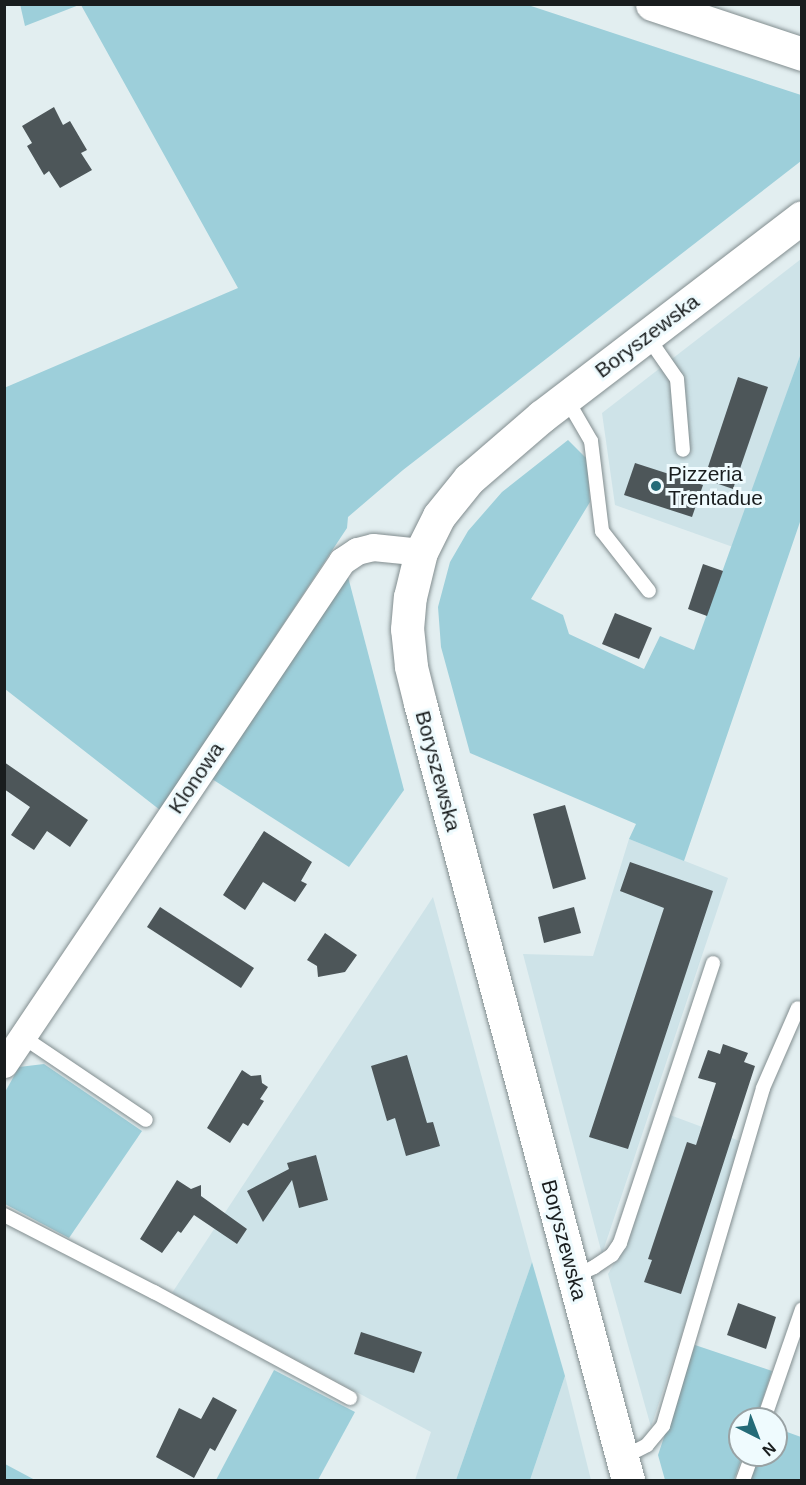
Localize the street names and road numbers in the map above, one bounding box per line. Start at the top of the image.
street label: Boryszewska [590,289,704,383]
street label: Boryszewska [410,708,466,834]
street label: Klonowa [163,738,229,818]
street label: Boryszewska [536,1177,592,1303]

